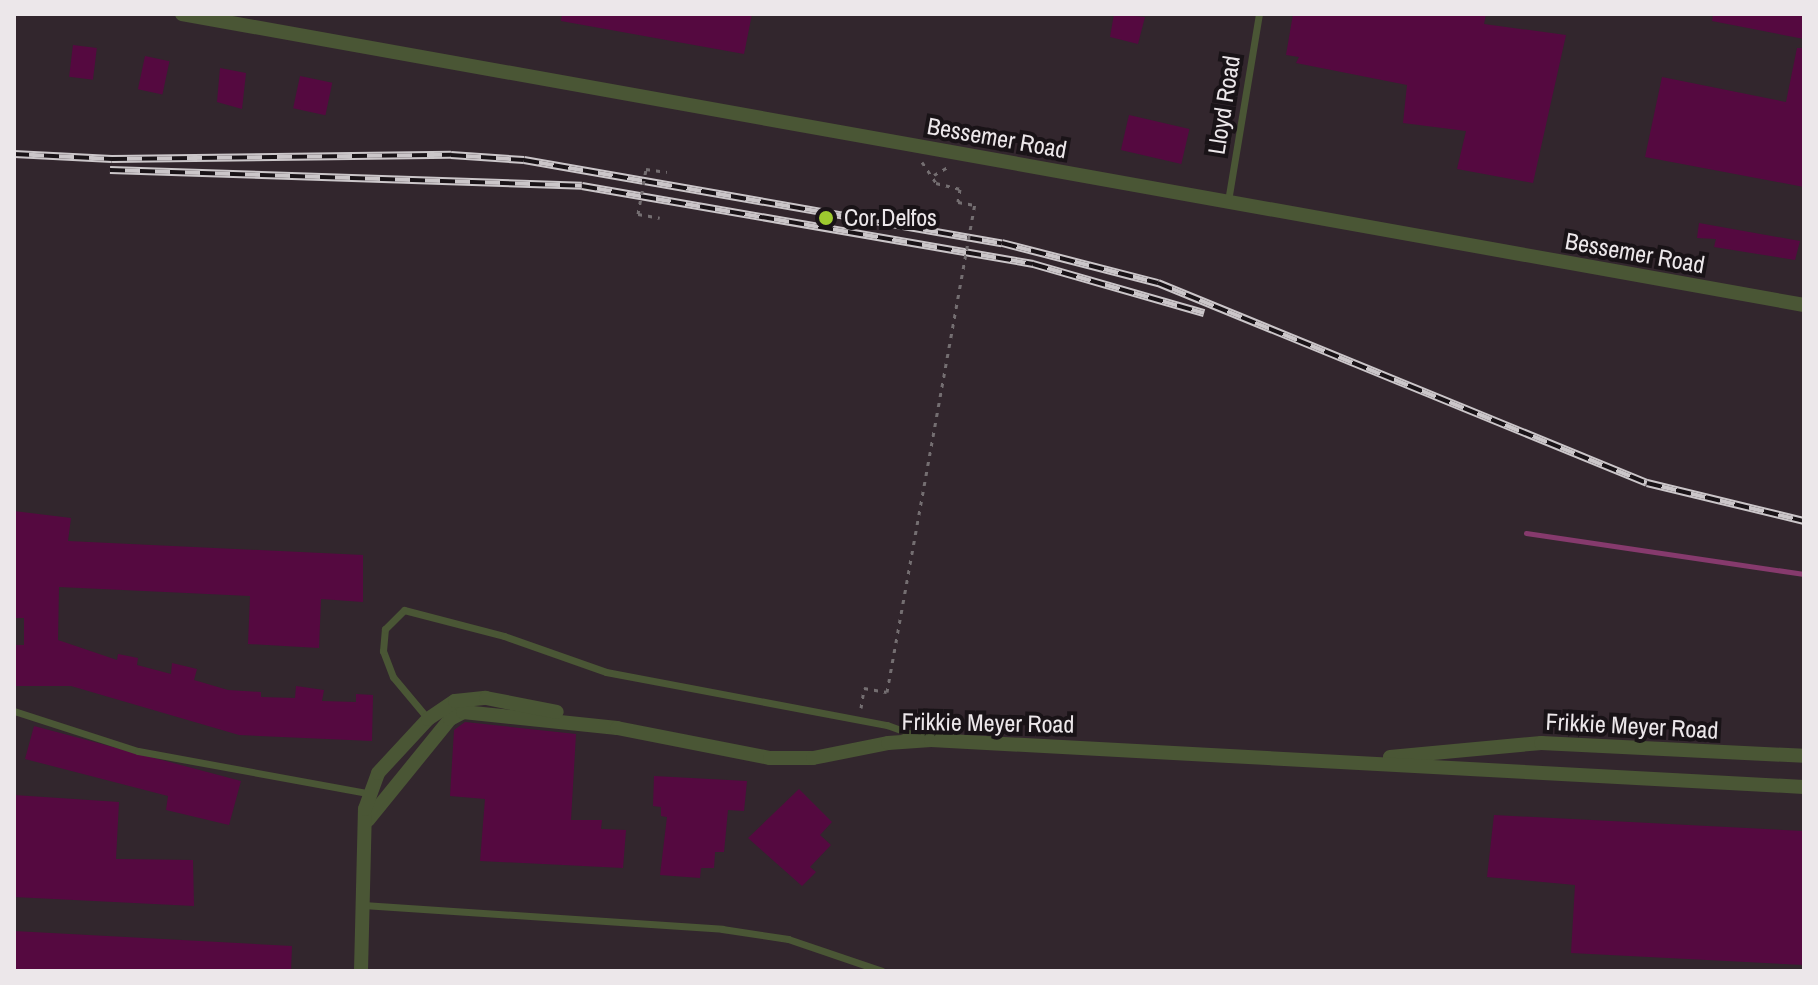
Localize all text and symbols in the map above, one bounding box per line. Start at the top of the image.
street label: Lloyd Road [1202,54,1246,156]
street label: Bessemer Road [925,112,1069,164]
place label: Cor Delfos [844,204,937,232]
marker: Cor Delfos [815,207,837,229]
street label: Bessemer Road [1563,227,1707,279]
street label: Frikkie Meyer Road [901,707,1075,739]
street label: Frikkie Meyer Road [1545,707,1719,745]

